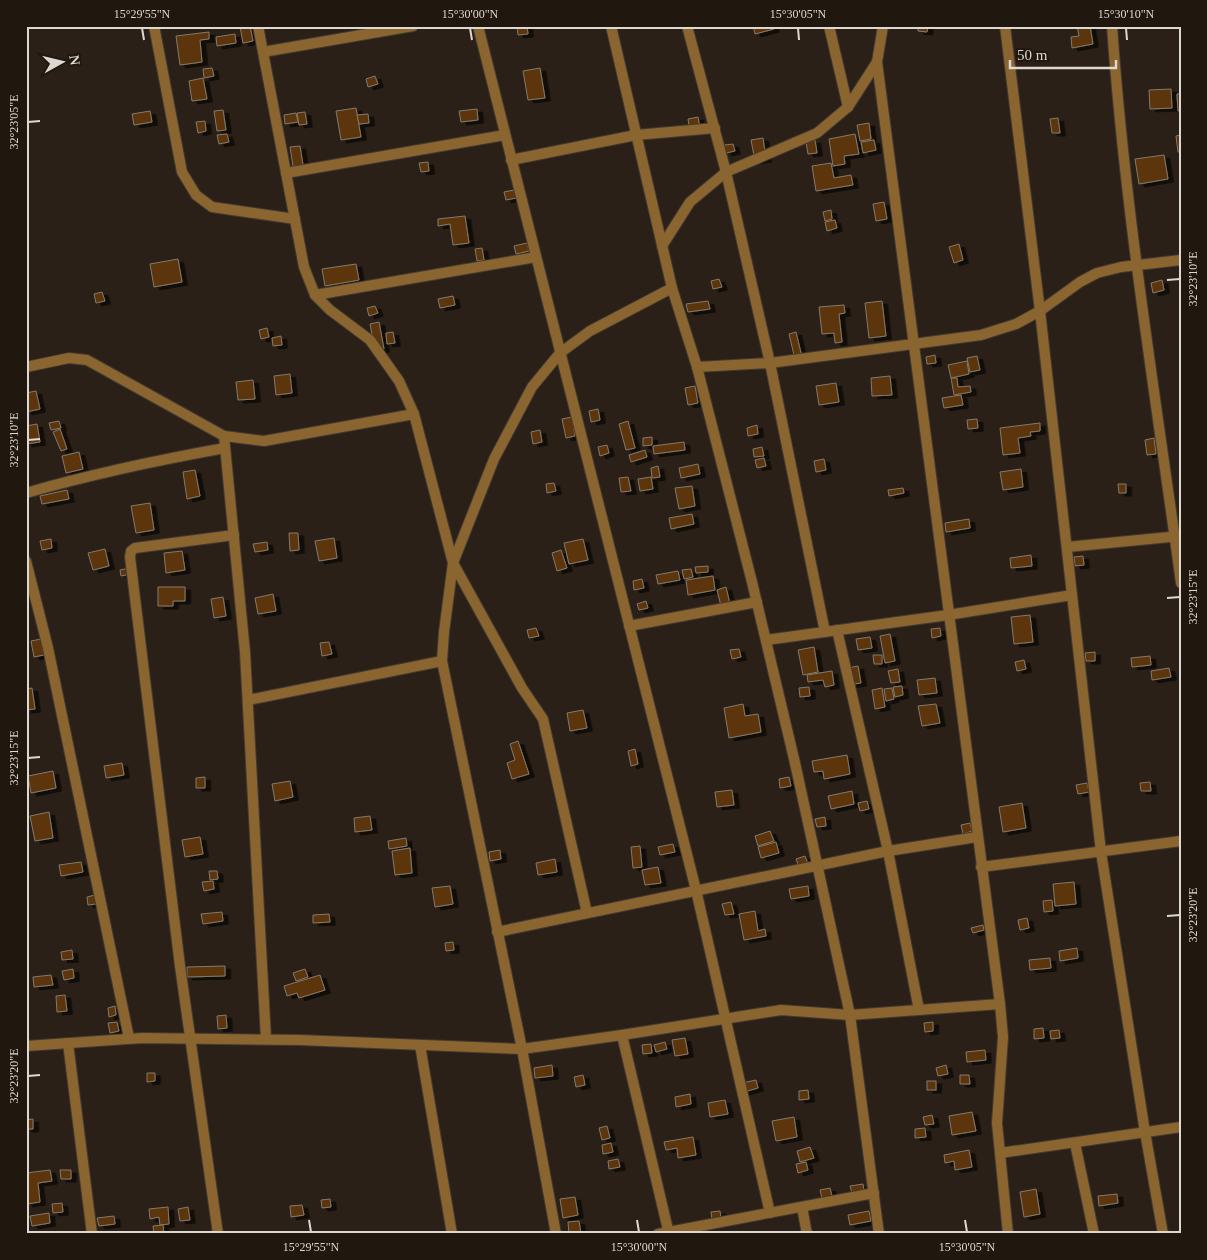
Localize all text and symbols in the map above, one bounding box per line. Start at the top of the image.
text: 15°29'55"N [114,7,171,21]
text: 15°30'00"N [442,7,499,21]
text: 15°30'05"N [770,7,827,21]
text: 15°30'10"N [1098,7,1155,21]
north arrow [38,38,88,88]
scale bar [1010,38,1116,70]
text: 50 m [1017,47,1048,63]
text: N [66,54,83,66]
text: 32°23'05"E [7,94,21,150]
text: 32°23'10"E [1186,251,1200,307]
text: 32°23'10"E [7,412,21,468]
text: 32°23'15"E [1186,569,1200,625]
text: 32°23'15"E [7,730,21,786]
text: 32°23'20"E [1186,887,1200,943]
text: 32°23'20"E [7,1048,21,1104]
text: 15°29'55"N [283,1240,340,1254]
text: 15°30'00"N [611,1240,668,1254]
text: 15°30'05"N [939,1240,996,1254]

